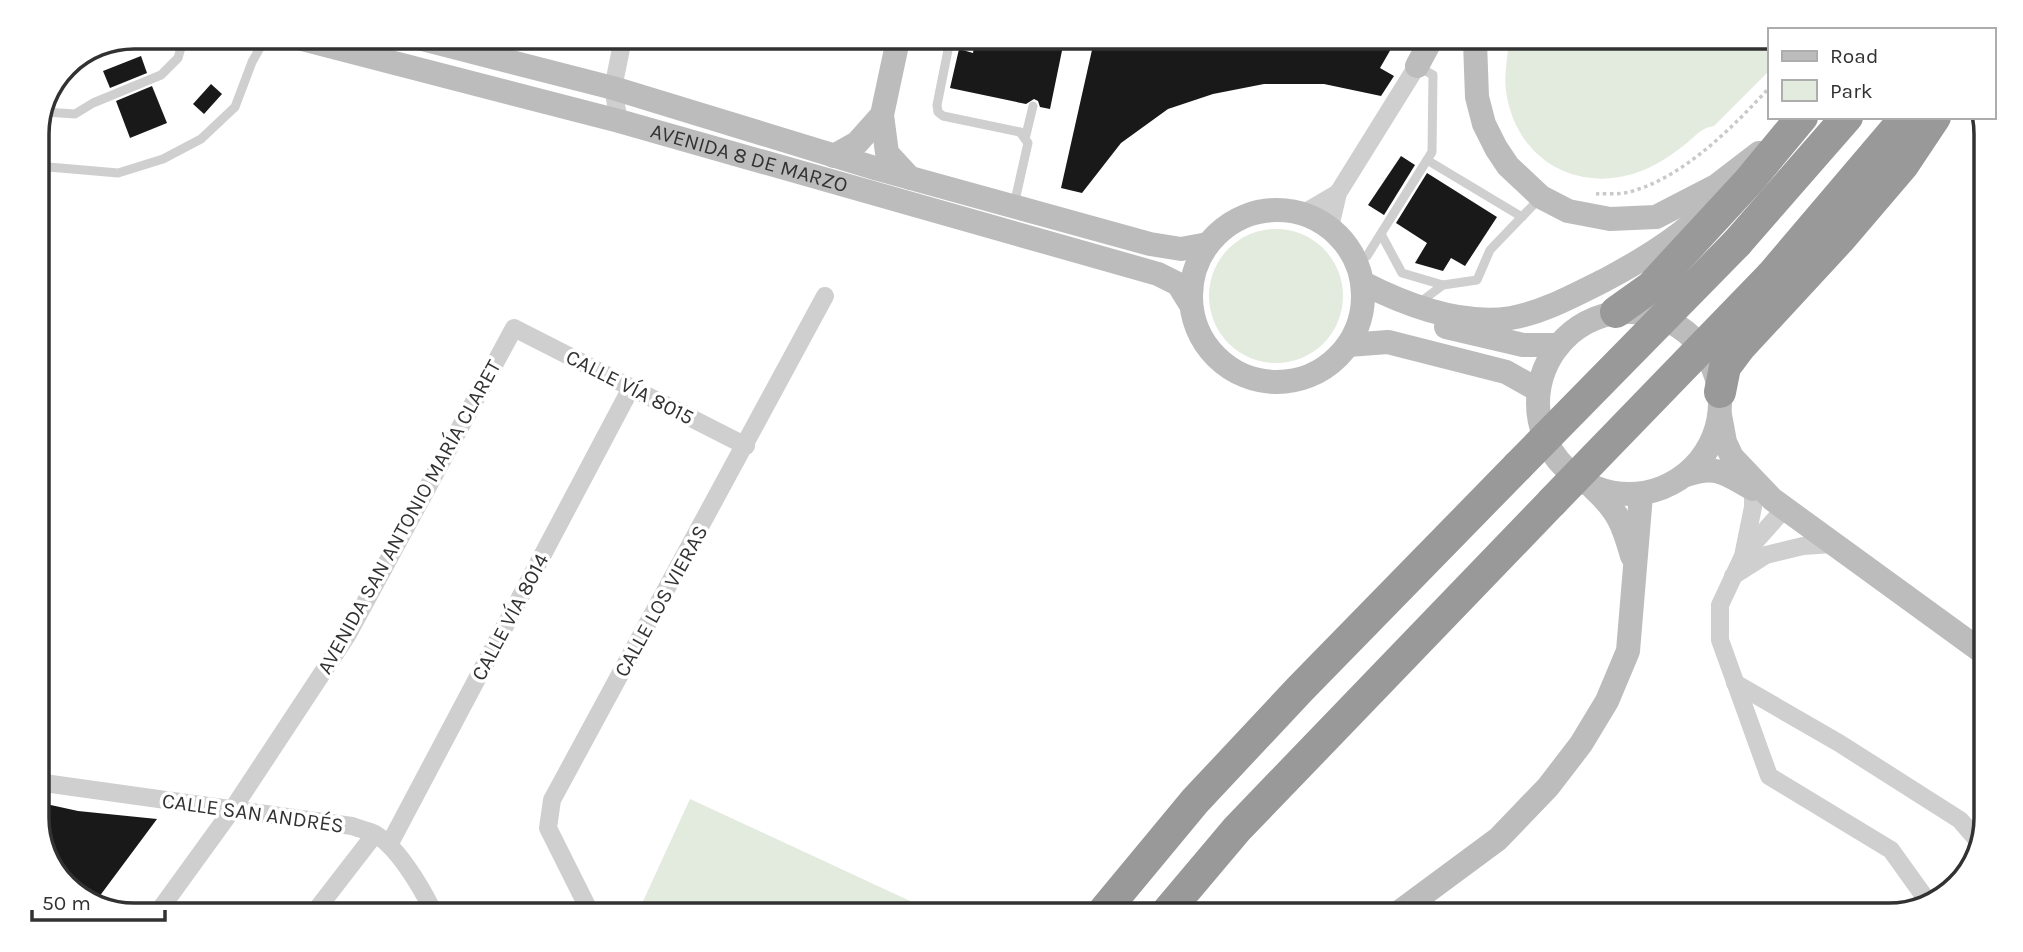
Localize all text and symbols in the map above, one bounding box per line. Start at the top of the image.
legend [1768,28,1995,119]
text: Road [1830,44,1878,68]
text: Park [1830,79,1873,103]
street label: AVENIDA 8 DE MARZO [648,119,850,197]
street label: CALLE VÍA 8015 [562,344,698,430]
street label: AVENIDA SAN ANTONIO MARÍA CLARET [312,355,506,678]
street label: CALLE LOS VIERAS [609,521,713,681]
street label: CALLE VÍA 8014 [467,549,554,685]
street label: CALLE SAN ANDRÉS [161,788,345,838]
scale bar [32,878,164,922]
text: 50 m [42,891,91,915]

